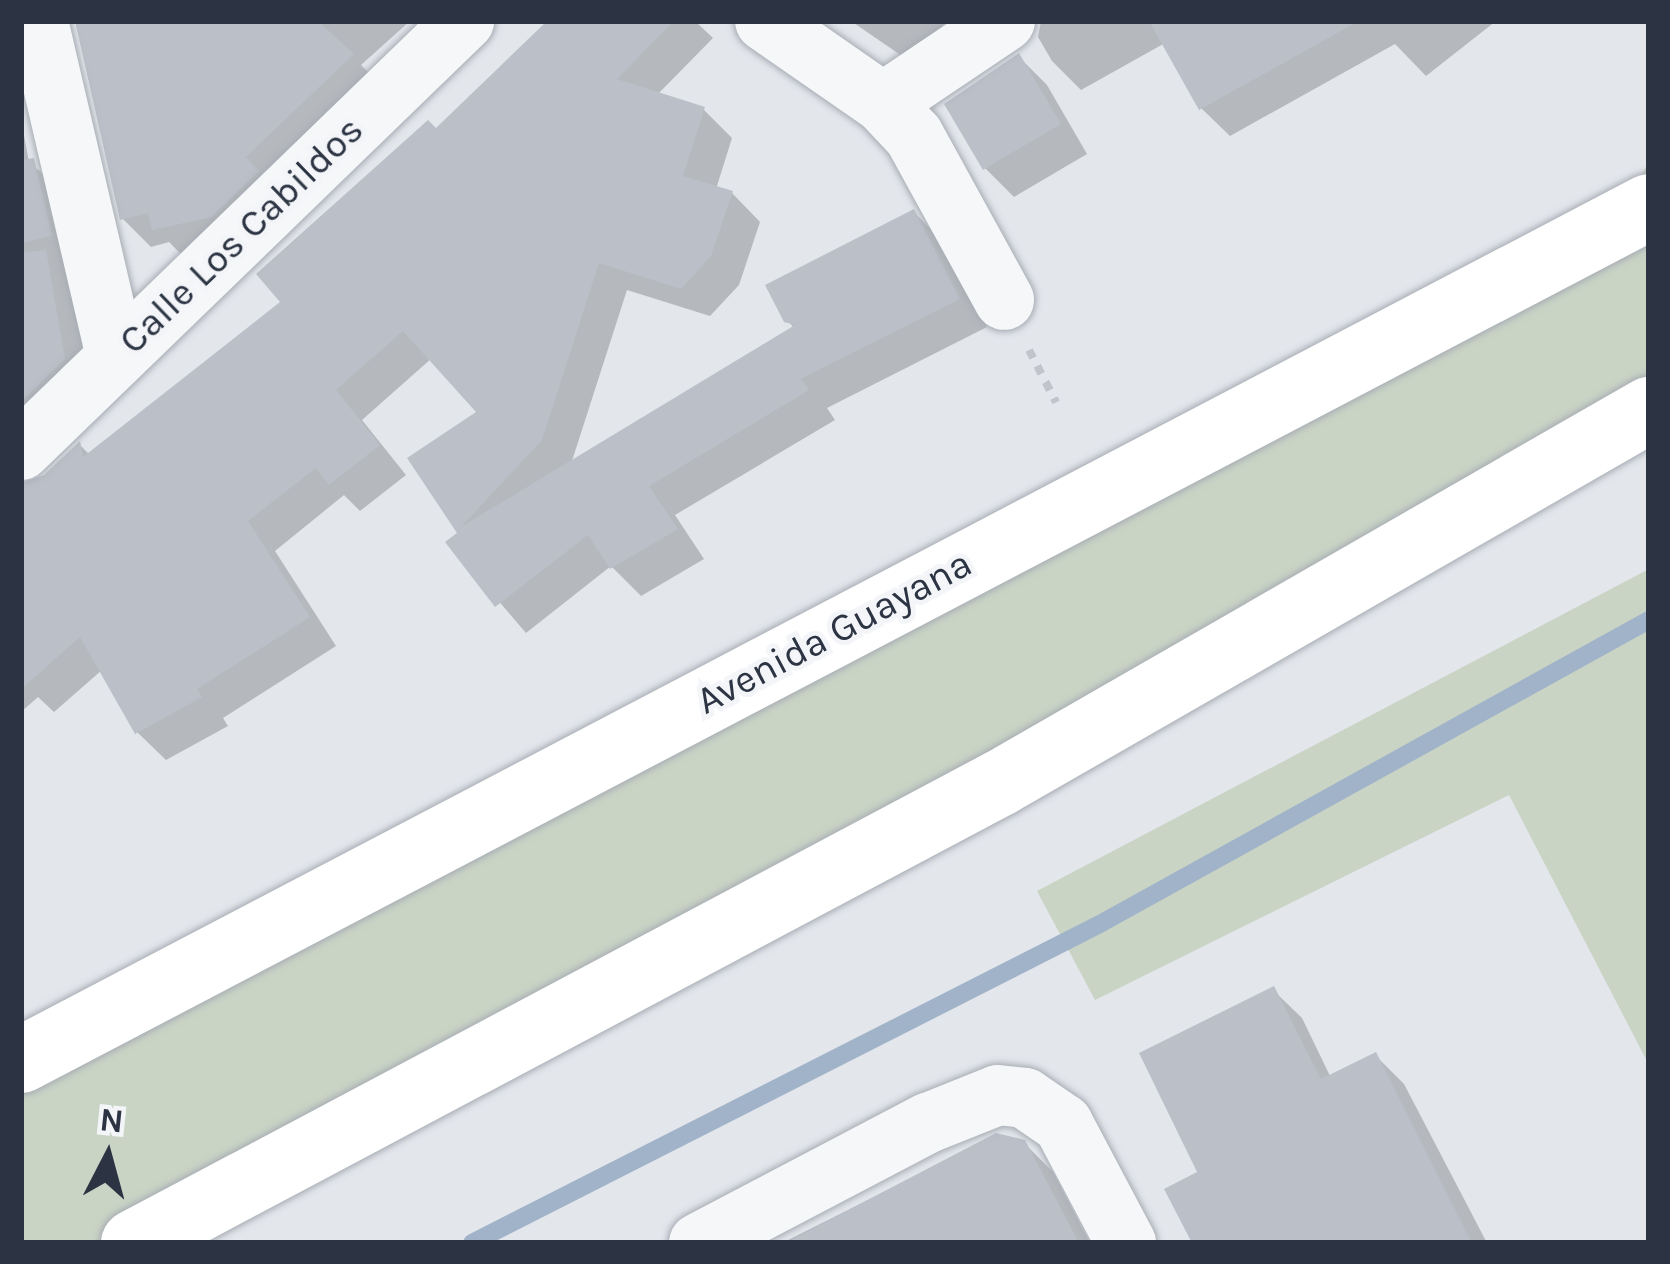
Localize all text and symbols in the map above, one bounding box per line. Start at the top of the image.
street label: Calle Los Cabildos [109,106,373,364]
street label: Avenida Guayana [688,540,980,724]
north arrow [48,1096,168,1216]
text: N [98,1100,126,1140]

